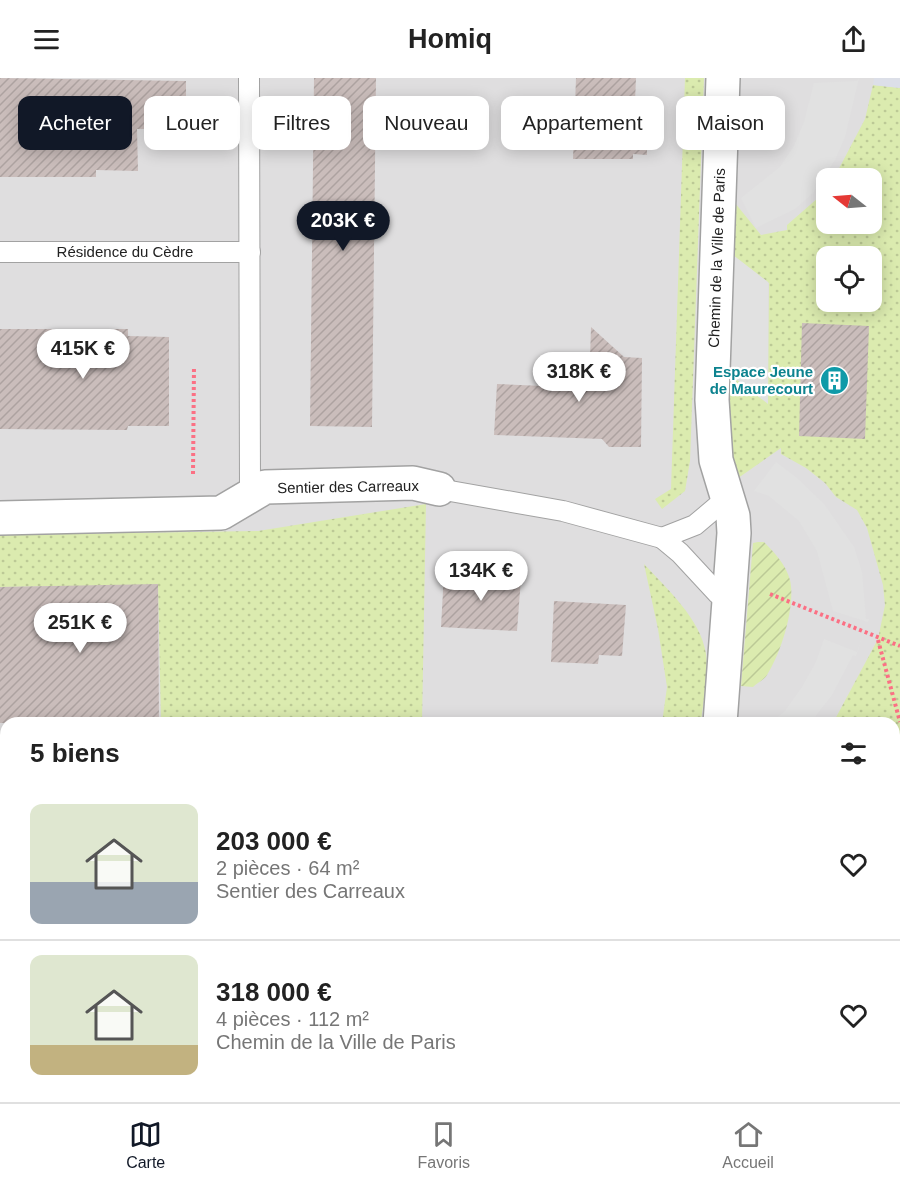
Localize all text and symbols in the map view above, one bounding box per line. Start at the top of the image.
icon: menu [30,23,63,56]
icon: share [837,23,870,56]
text: Homiq [408,24,492,54]
chip: Acheter [18,96,132,150]
chip: Louer [144,96,240,150]
chip: Filtres [252,96,351,150]
chip: Nouveau [363,96,489,150]
chip: Appartement [501,96,664,150]
chip: Maison [676,96,785,150]
street label: Chemin de la Ville de Paris [705,168,728,348]
north arrow [816,168,882,234]
map controls [816,168,882,312]
pin: 203K € [294,201,392,252]
text: 203K € [311,209,375,231]
street label: Résidence du Cèdre [57,243,193,260]
button: locate [816,246,882,312]
pin: 415K € [34,329,132,380]
text: 415K € [51,337,115,359]
pin: 318K € [530,352,628,403]
text: 318K € [547,360,611,382]
place label: Espace Jeune de Maurecourt [710,363,813,397]
building icon: Espace Jeune de Maurecourt [818,365,850,397]
street label: Sentier des Carreaux [277,477,419,496]
pin: 134K € [432,551,530,602]
text: 134K € [449,559,513,581]
pin: 251K € [31,603,129,654]
text: 251K € [48,611,112,633]
icon: filters [837,737,870,770]
text: 5 biens [30,738,120,768]
text: 203 000 € [216,826,332,856]
icon: home [78,828,150,900]
icon: heart [837,848,870,881]
text: 2 pièces · 64 m² [216,857,359,879]
text: Sentier des Carreaux [216,880,405,902]
text: 318 000 € [216,977,332,1007]
icon: home [78,979,150,1051]
icon: heart [837,999,870,1032]
text: 4 pièces · 112 m² [216,1008,369,1030]
text: Chemin de la Ville de Paris [216,1031,456,1053]
tab: Carte [126,1118,165,1172]
tab: Favoris [418,1118,470,1172]
tab: Accueil [722,1118,774,1172]

